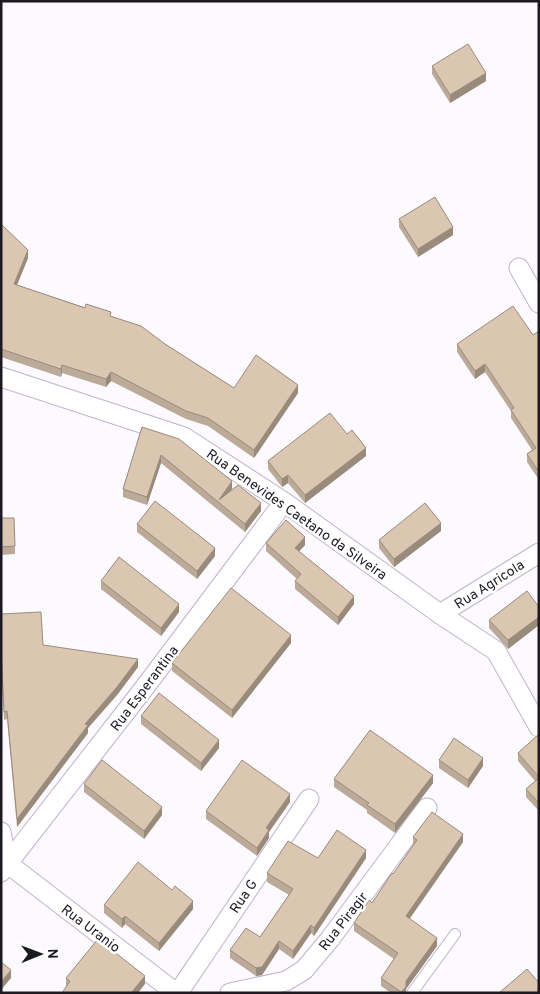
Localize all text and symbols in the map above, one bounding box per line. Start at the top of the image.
street label: Rua Benevides Caetano da Silveira [203,446,390,584]
street label: Rua Agricola [452,557,528,614]
street label: Rua Esperantina [108,643,183,735]
street label: Rua G [227,877,262,917]
street label: Rua Piragir [316,889,373,955]
street label: Rua Uranio [57,902,123,957]
north arrow [15,929,65,979]
text: N [43,949,60,959]

